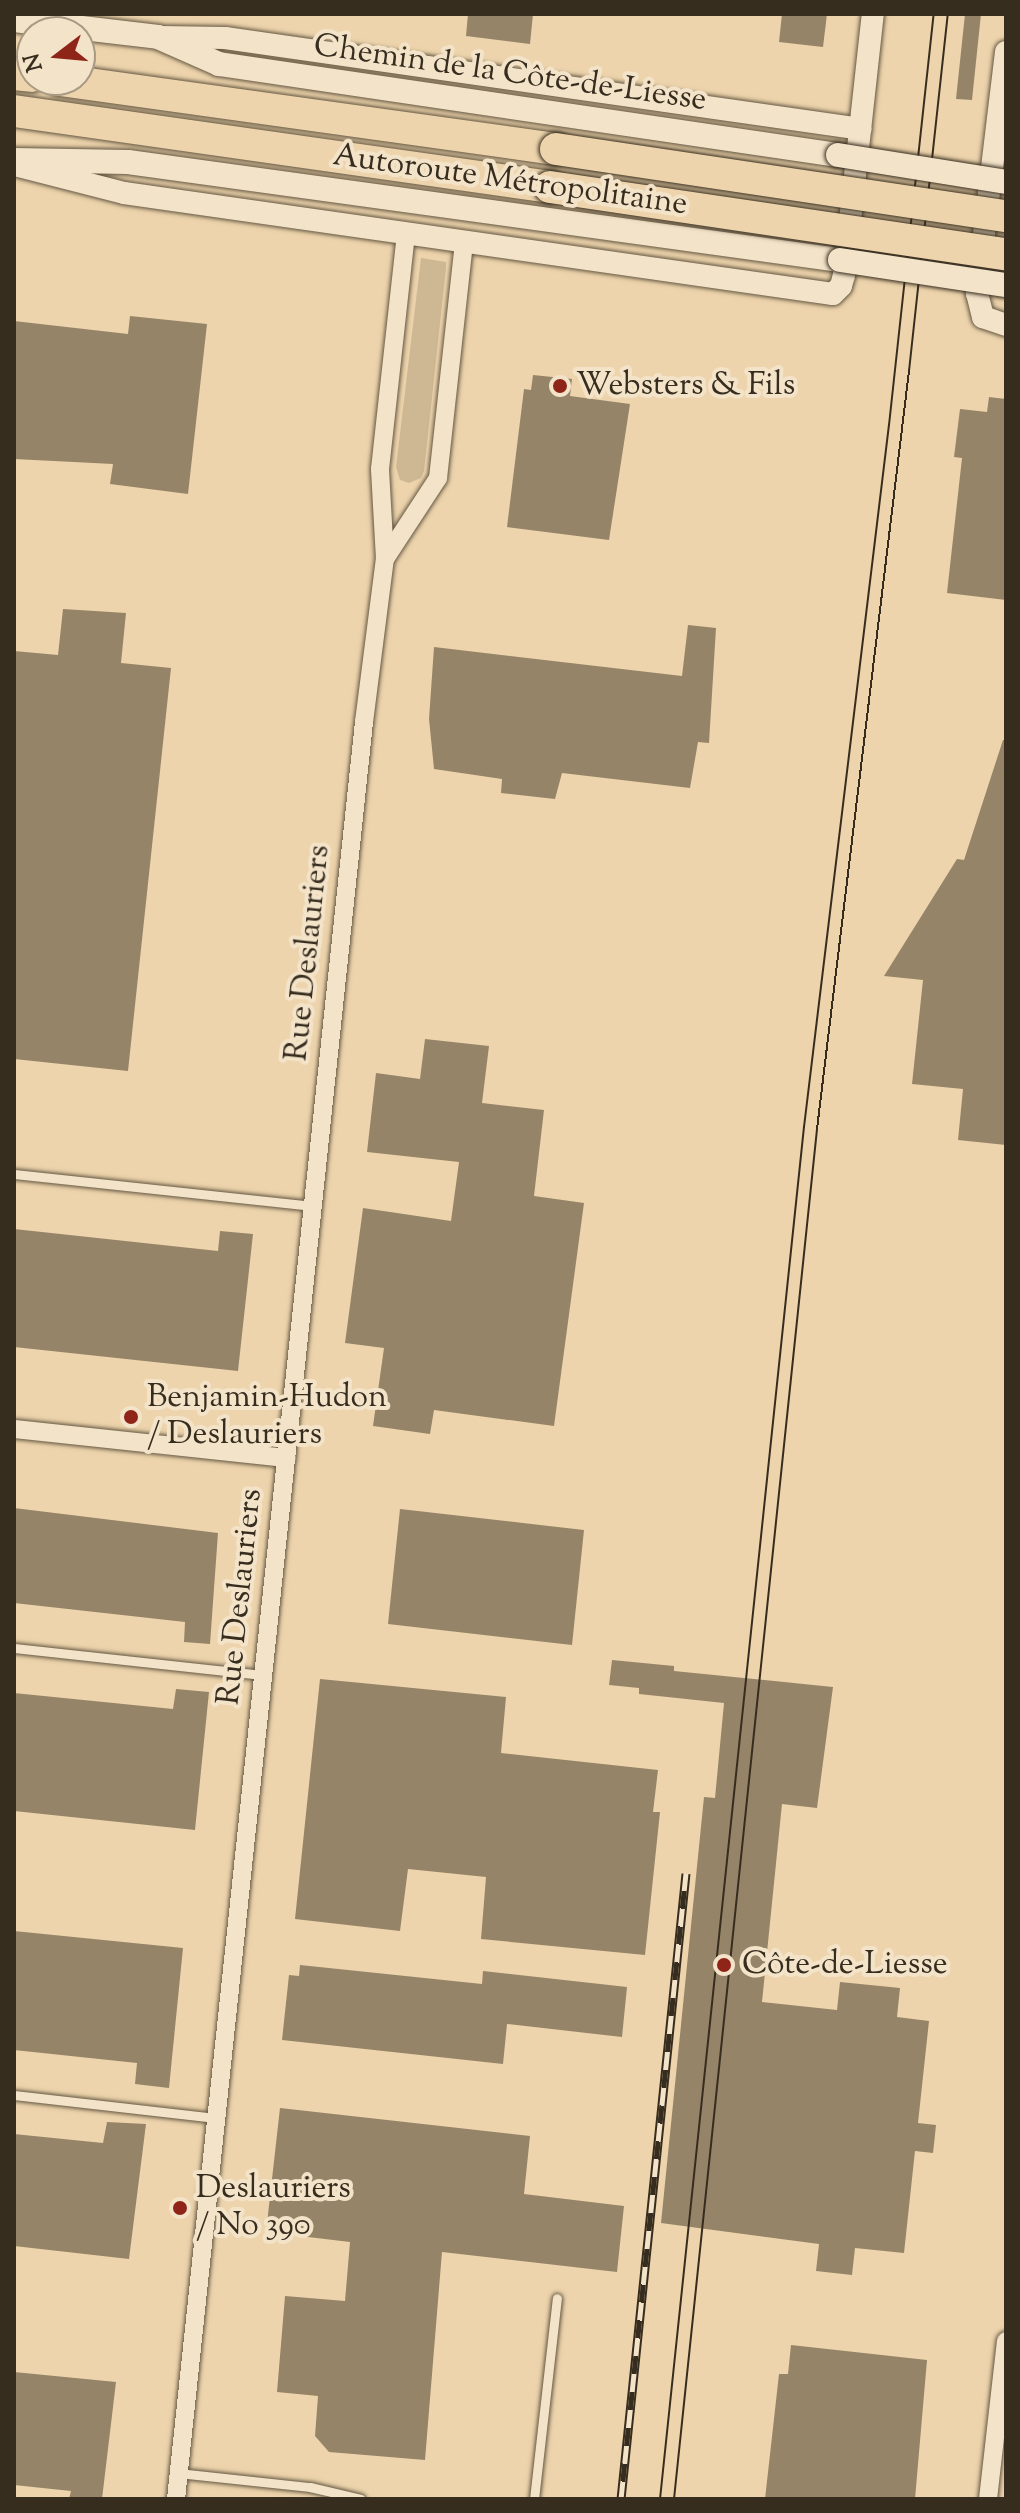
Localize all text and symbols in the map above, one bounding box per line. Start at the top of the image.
north arrow [16,16,96,96]
street label: Chemin de la Côte-de-Liesse [311,27,709,121]
text: N [17,49,53,75]
street label: Autoroute Métropolitaine [330,137,690,225]
place label: Websters & Fils [576,367,795,405]
marker: Websters & Fils [551,377,569,395]
street label: Rue Deslauriers [279,843,339,1063]
place label: Benjamin-Hudon / Deslauriers [147,1380,387,1455]
marker: Benjamin-Hudon / Deslauriers [122,1408,140,1426]
street label: Rue Deslauriers [211,1487,271,1707]
place label: Côte-de-Liesse [742,1946,948,1984]
marker: Côte-de-Liesse [713,1954,735,1976]
place label: Deslauriers / No 390 [196,2171,351,2246]
marker: Deslauriers / No 390 [171,2199,189,2217]

